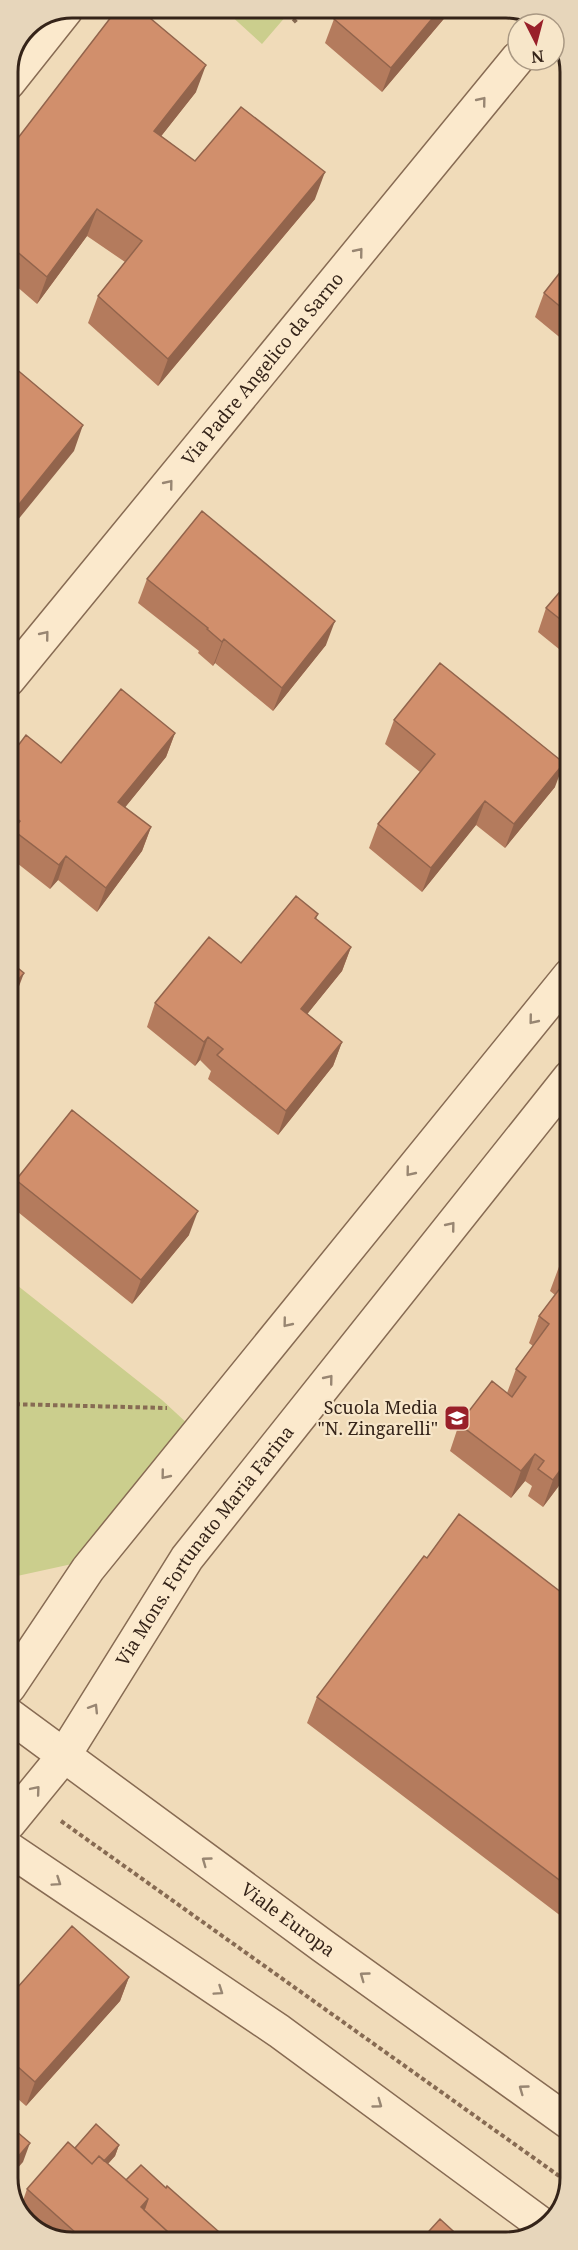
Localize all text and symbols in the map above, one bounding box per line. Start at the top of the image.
north arrow [506,12,566,72]
text: N [530,45,545,69]
one-way arrow [475,97,486,108]
one-way arrow [351,248,362,259]
street label: Via Padre Angelico da Sarno [176,267,348,470]
one-way arrow [161,480,172,491]
one-way arrow [38,631,49,642]
one-way arrow [529,1013,540,1024]
one-way arrow [407,1165,418,1176]
one-way arrow [443,1222,454,1233]
one-way arrow [284,1316,295,1327]
one-way arrow [322,1375,333,1386]
place label: Scuola Media "N. Zingarelli" [318,1395,438,1440]
school or university icon: Scuola Media "N. Zingarelli" [442,1403,472,1433]
street label: Via Mons. Fortunato Maria Farina [110,1420,299,1670]
one-way arrow [161,1468,172,1479]
one-way arrow [86,1704,98,1714]
one-way arrow [28,1786,39,1797]
one-way arrow [202,1858,213,1869]
one-way arrow [50,1875,61,1886]
street label: Viale Europa [237,1877,340,1962]
one-way arrow [360,1972,371,1983]
one-way arrow [212,1984,223,1995]
one-way arrow [518,2085,529,2096]
one-way arrow [371,2097,382,2108]

